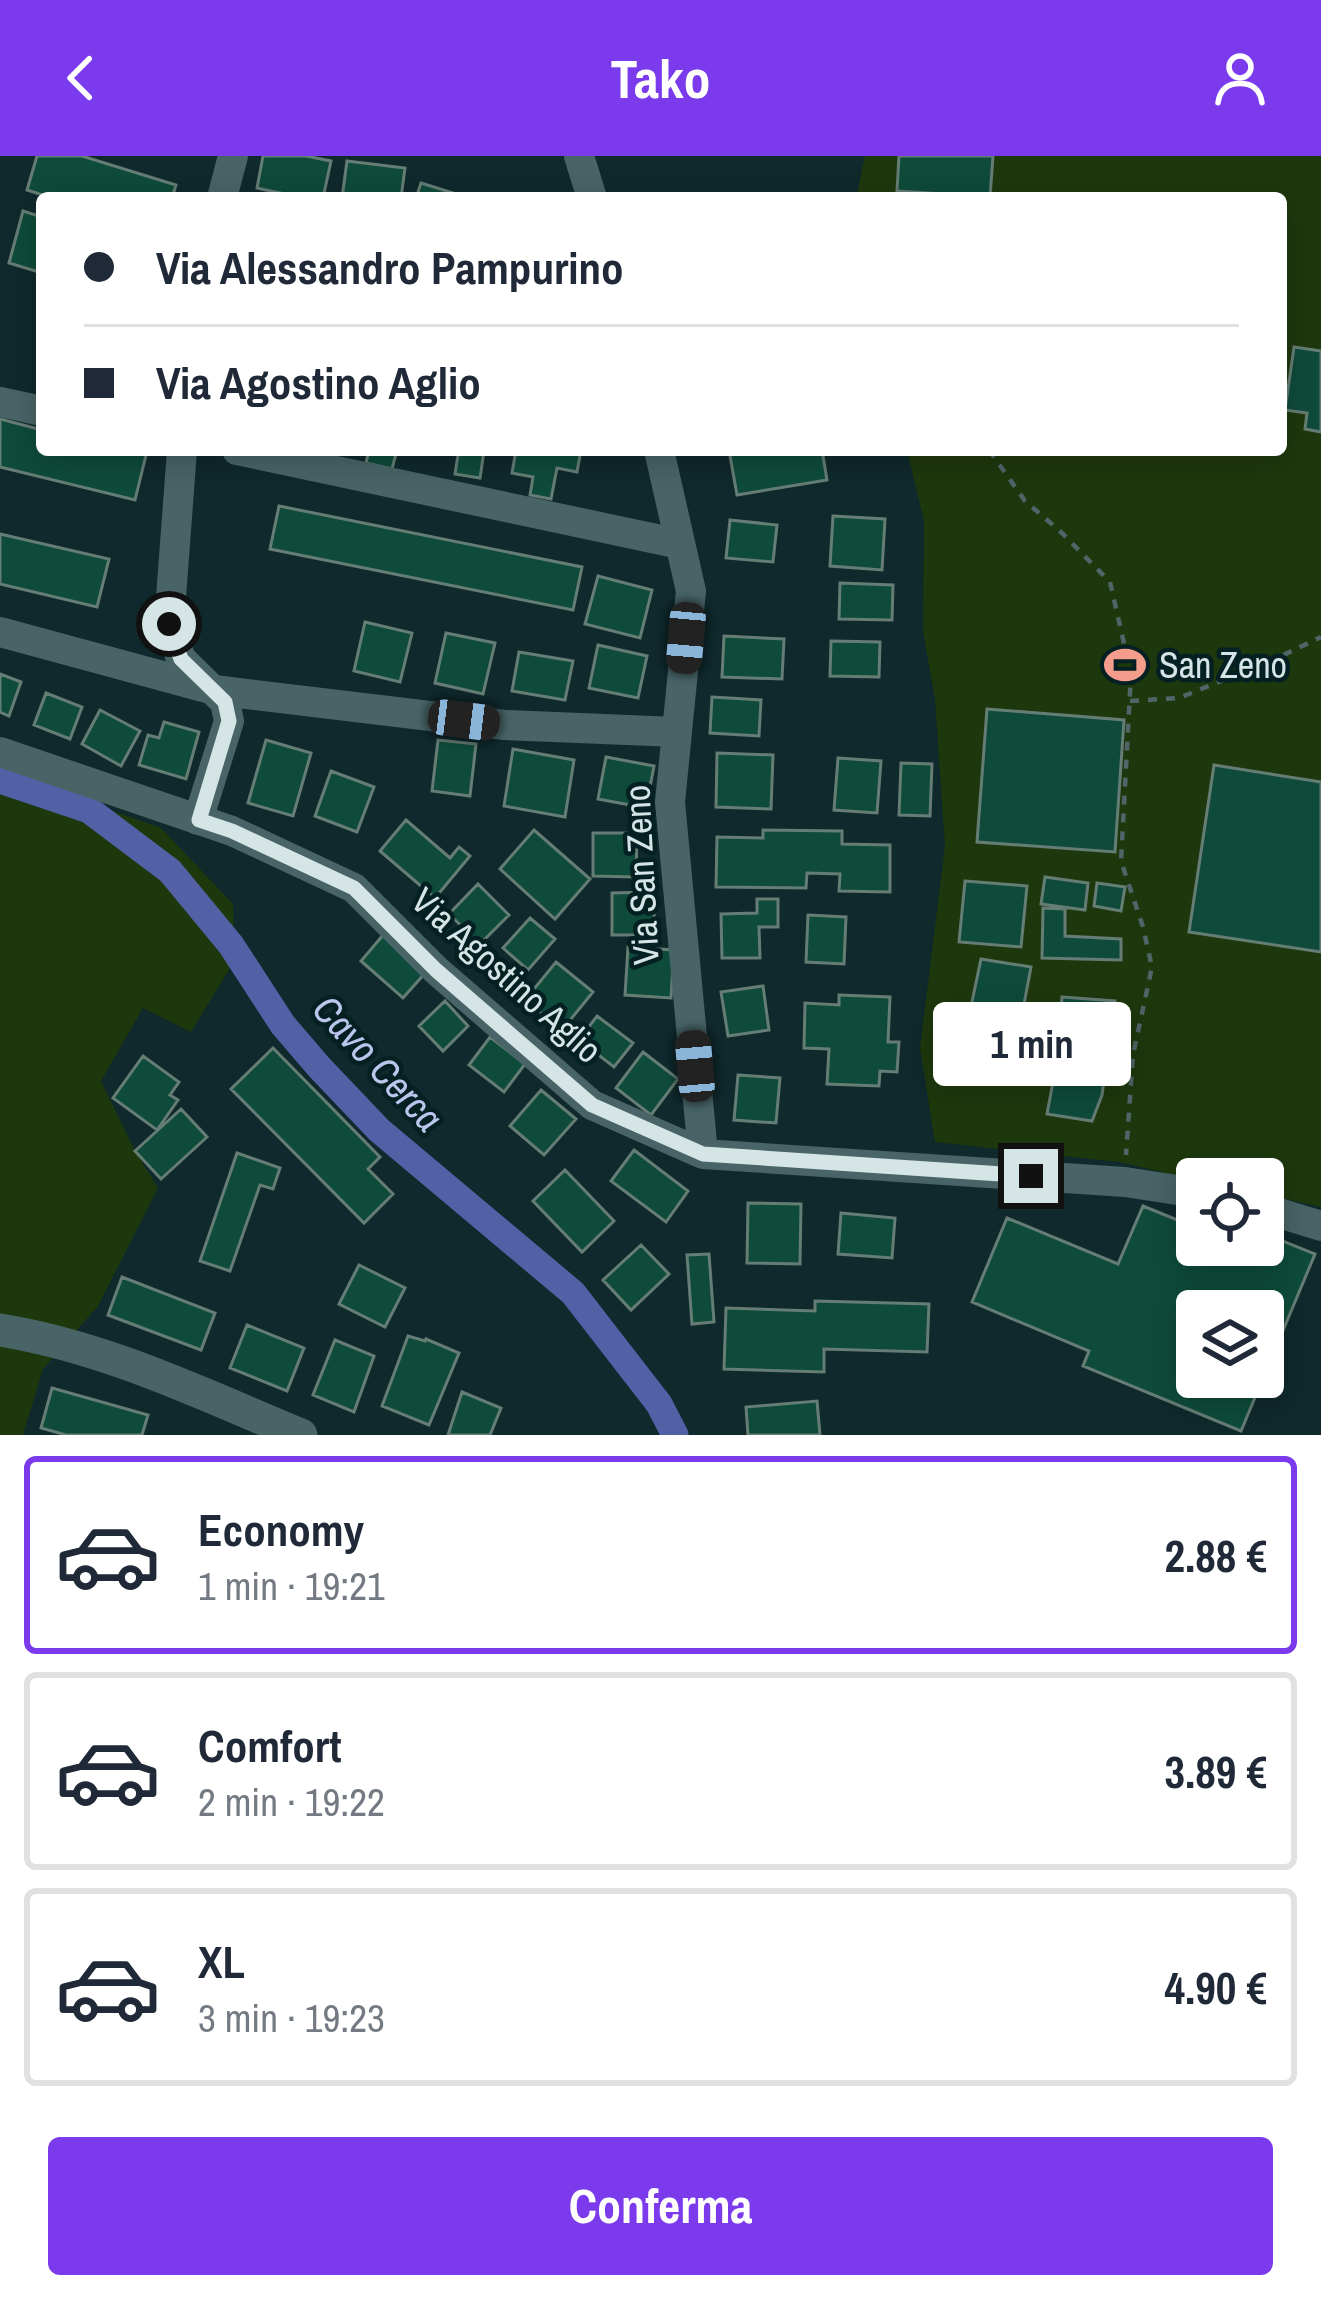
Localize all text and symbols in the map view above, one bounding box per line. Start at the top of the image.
text: Tako [610,42,711,115]
icon: back [48,45,114,111]
icon: person [1207,45,1273,111]
text: Via Alessandro Pampurino [156,237,624,298]
text: Via Agostino Aglio [156,352,481,413]
route start [142,597,196,651]
car [665,601,707,675]
place label: San Zeno [1159,641,1287,689]
sports icon: San Zeno [1102,642,1148,688]
car [426,698,502,742]
street label: Via San Zeno [612,784,670,966]
street label: Via Agostino Aglio [401,877,613,1073]
water label: Cavo Cerca [301,984,455,1142]
callout: 1 min [932,1002,1130,1086]
text: 1 min [990,1018,1074,1070]
car [674,1029,716,1103]
route end [1004,1149,1058,1203]
map controls [1176,1158,1284,1398]
button: locate [1176,1158,1284,1266]
button: layers [1176,1290,1284,1398]
text: Economy [198,1499,364,1560]
icon: car [54,1501,162,1609]
text: 2.88 € [1164,1525,1267,1586]
text: 1 min · 19:21 [198,1560,385,1612]
text: Comfort [198,1715,341,1776]
icon: car [54,1717,162,1825]
text: 3.89 € [1164,1741,1267,1802]
text: 2 min · 19:22 [198,1776,385,1828]
text: XL [198,1931,245,1992]
icon: car [54,1933,162,2041]
text: 4.90 € [1164,1957,1267,2018]
text: 3 min · 19:23 [198,1992,385,2044]
button: Conferma [48,2137,1273,2275]

